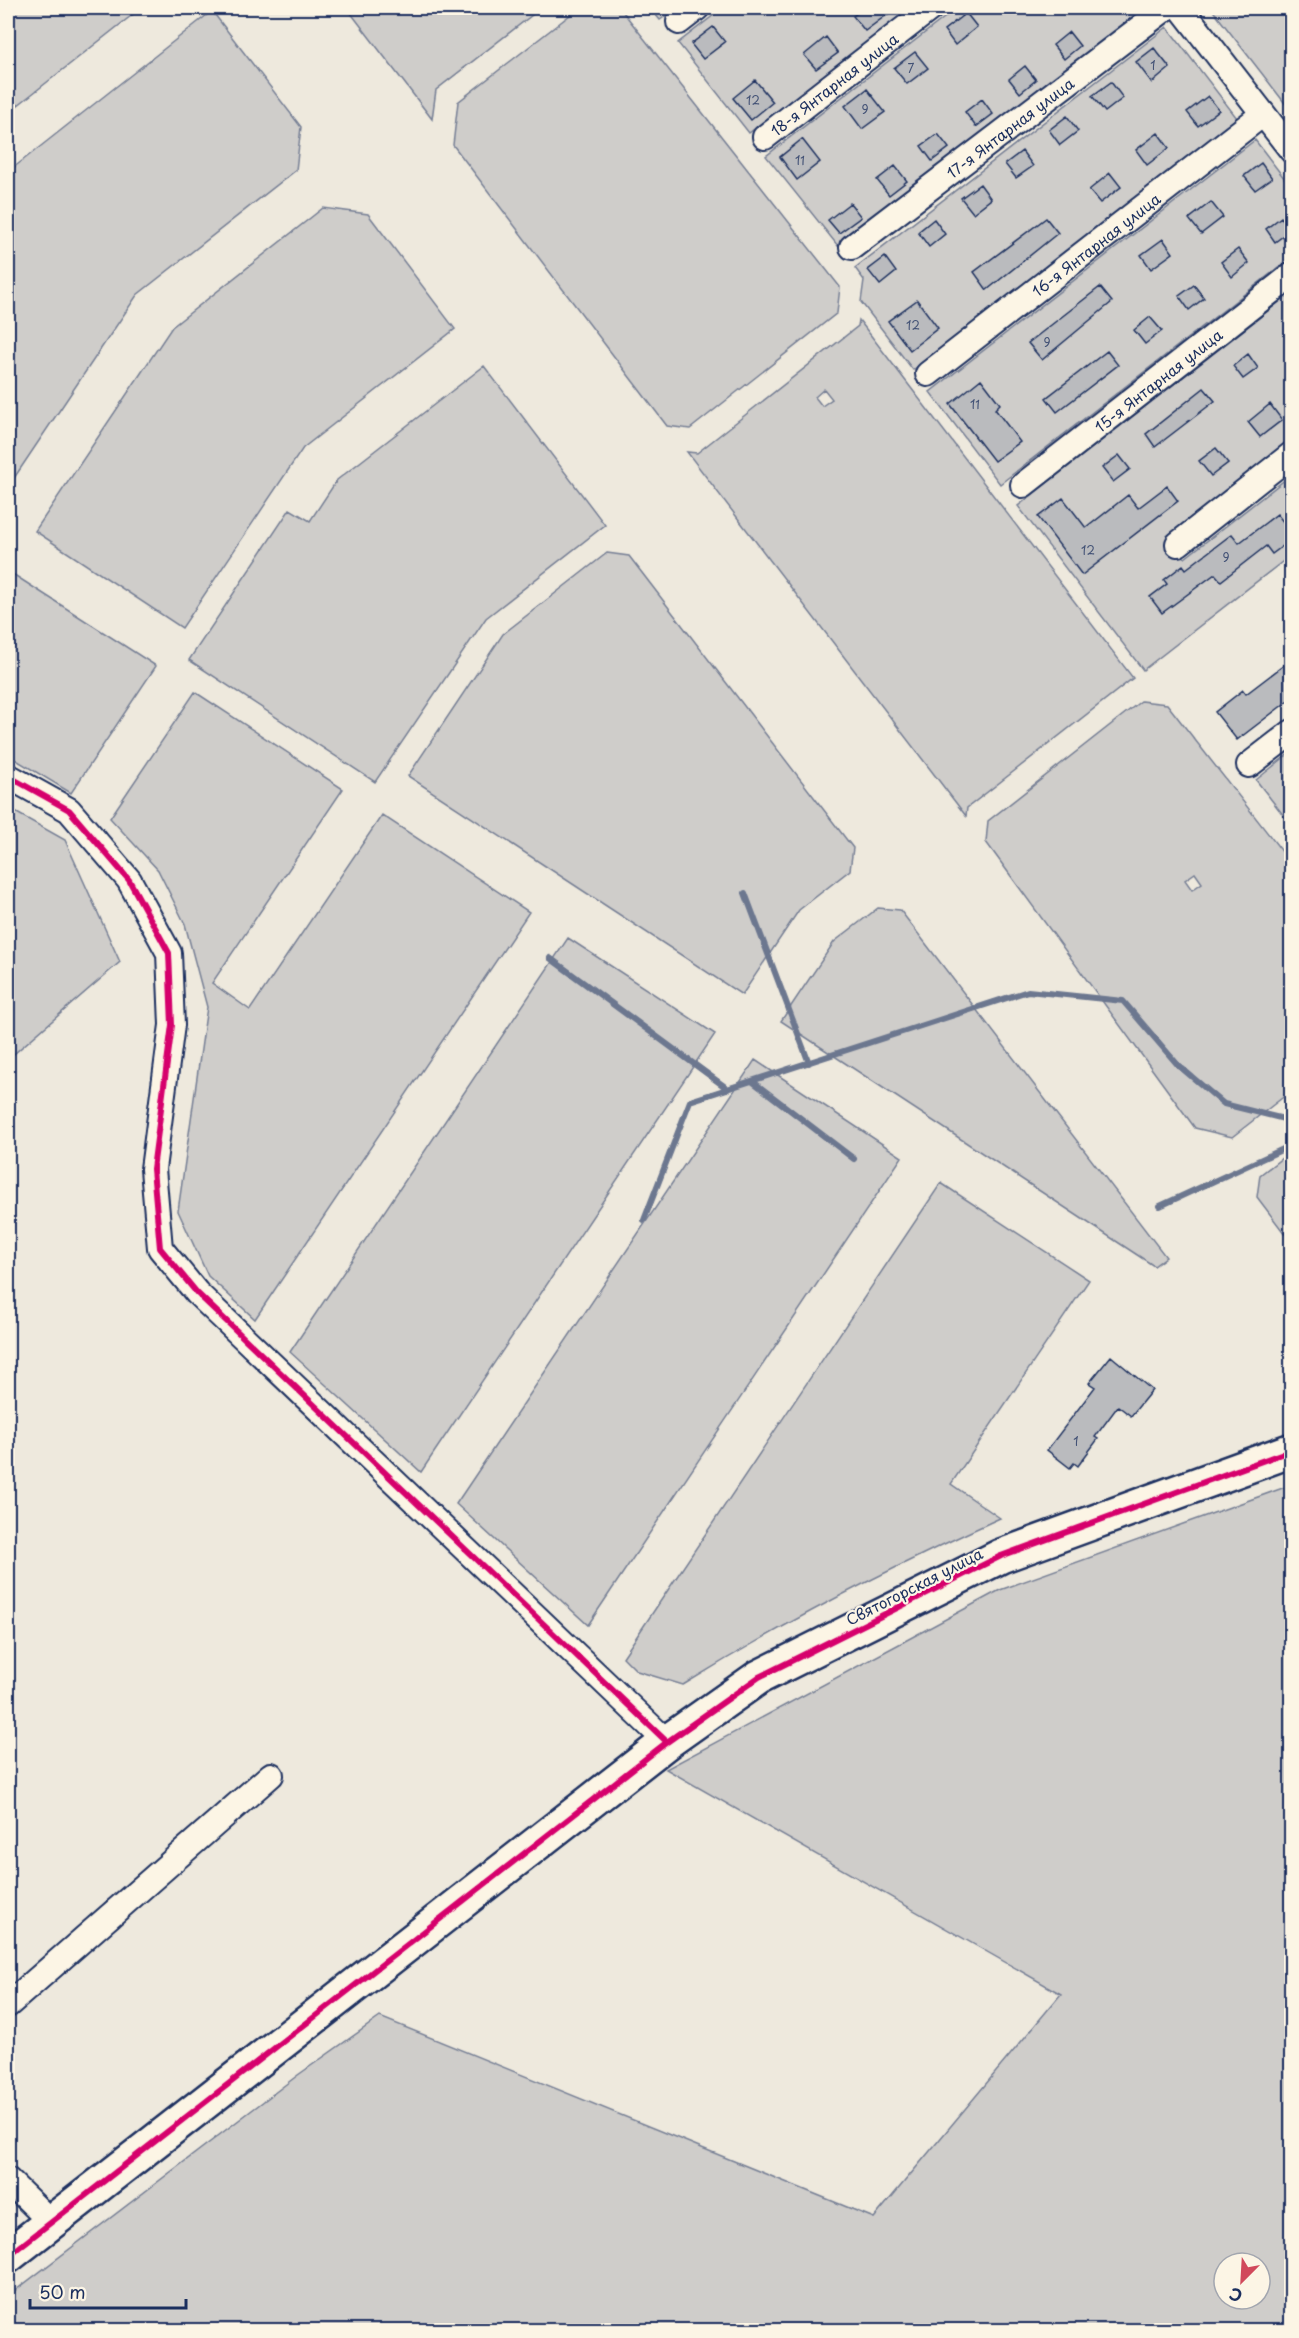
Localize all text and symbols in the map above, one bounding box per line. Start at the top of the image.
street label: 18-я Янтарная улица [765,26,903,141]
house number: 1 [1150,56,1156,74]
house number: 7 [908,59,915,77]
street label: 17-я Янтарная улица [941,71,1079,183]
house number: 12 [746,91,760,109]
house number: 9 [861,100,869,118]
house number: 11 [795,151,805,169]
street label: 16-я Янтарная улица [1026,186,1165,301]
house number: 12 [906,316,920,334]
street label: 15-я Янтарная улица [1089,322,1227,437]
house number: 9 [1043,333,1051,351]
house number: 11 [970,395,980,413]
house number: 12 [1081,541,1095,559]
house number: 9 [1222,548,1230,566]
house number: 1 [1073,1432,1079,1450]
street label: Святогорская улица [842,1541,987,1630]
north arrow [1212,2251,1272,2311]
scale bar [30,2272,186,2310]
text: 50 m [39,2278,86,2305]
text: С [1225,2282,1246,2309]

